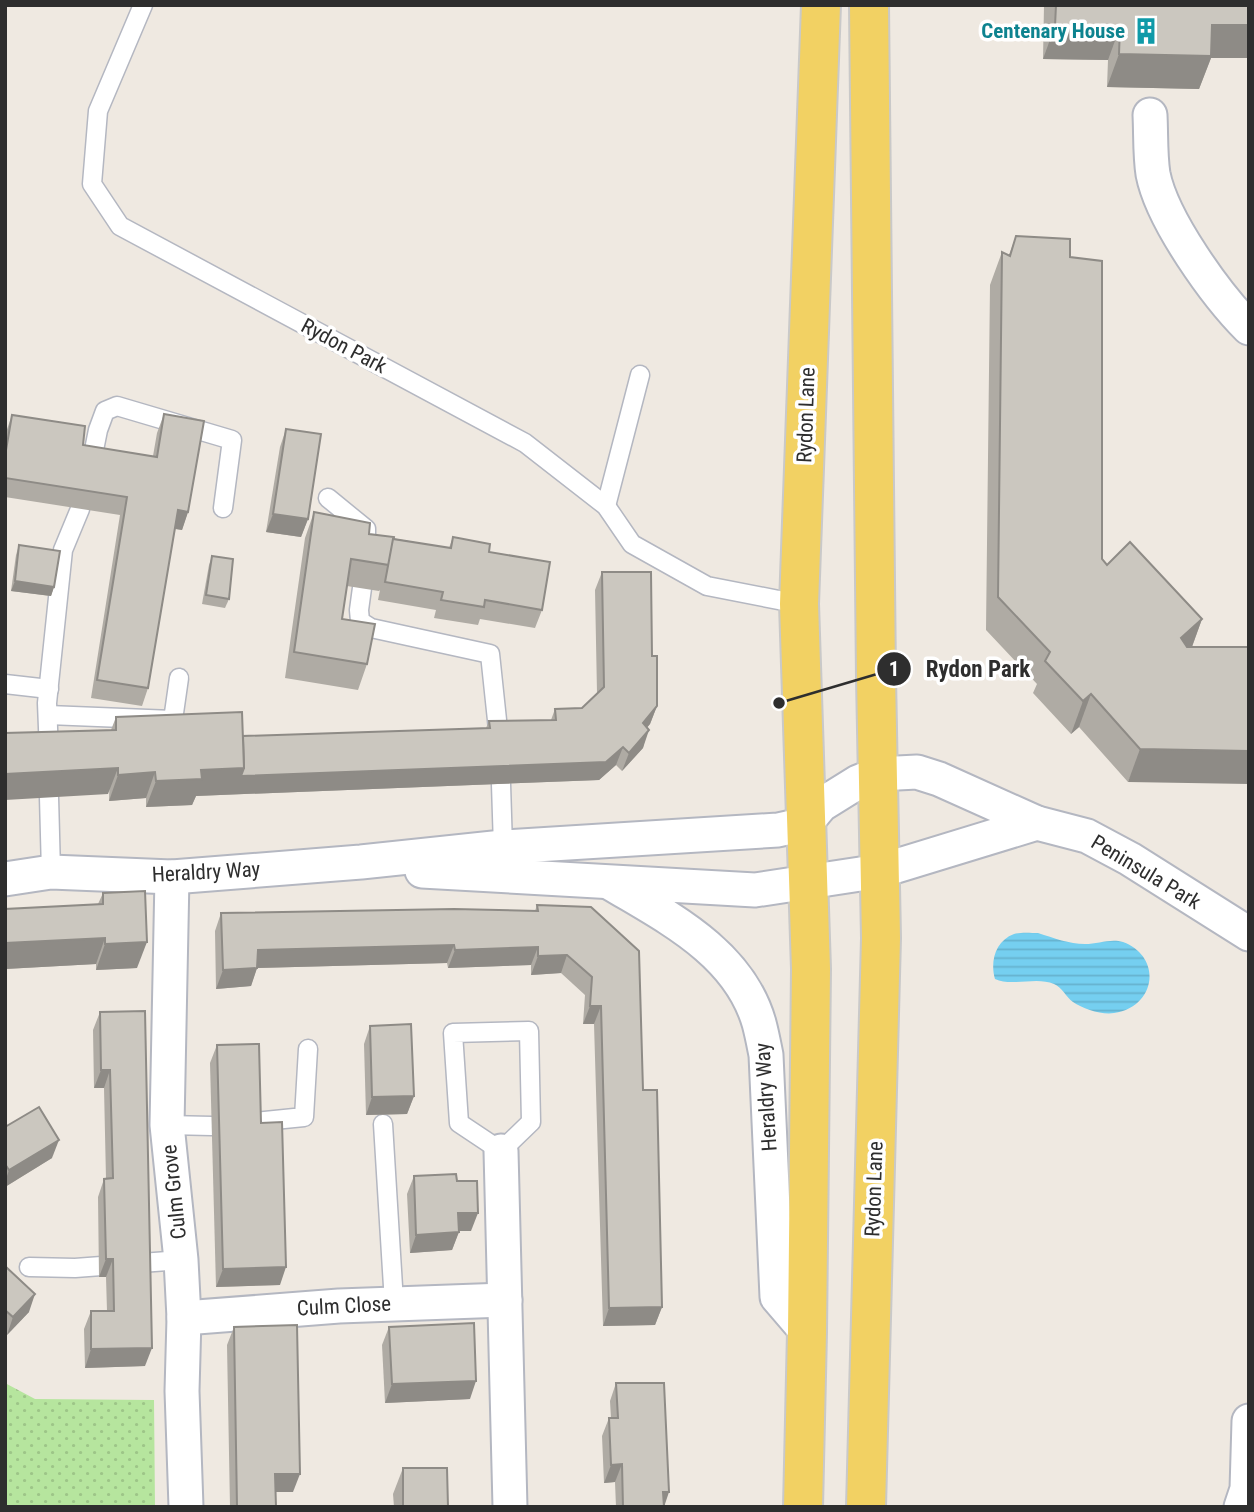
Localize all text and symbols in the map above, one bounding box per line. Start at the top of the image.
building icon: Centenary House [1131,16,1161,46]
place label: Centenary House [981,19,1125,43]
street label: Rydon Park [297,314,391,379]
street label: Rydon Lane [792,367,820,463]
callout: Rydon Park [877,647,1044,691]
text: Rydon Park [926,656,1031,683]
text: 1 [889,657,899,681]
street label: Peninsula Park [1087,830,1206,914]
street label: Heraldry Way [151,857,261,887]
street label: Heraldry Way [750,1042,782,1152]
street label: Rydon Lane [860,1141,888,1237]
street label: Culm Grove [157,1143,191,1241]
street label: Culm Close [296,1292,392,1320]

